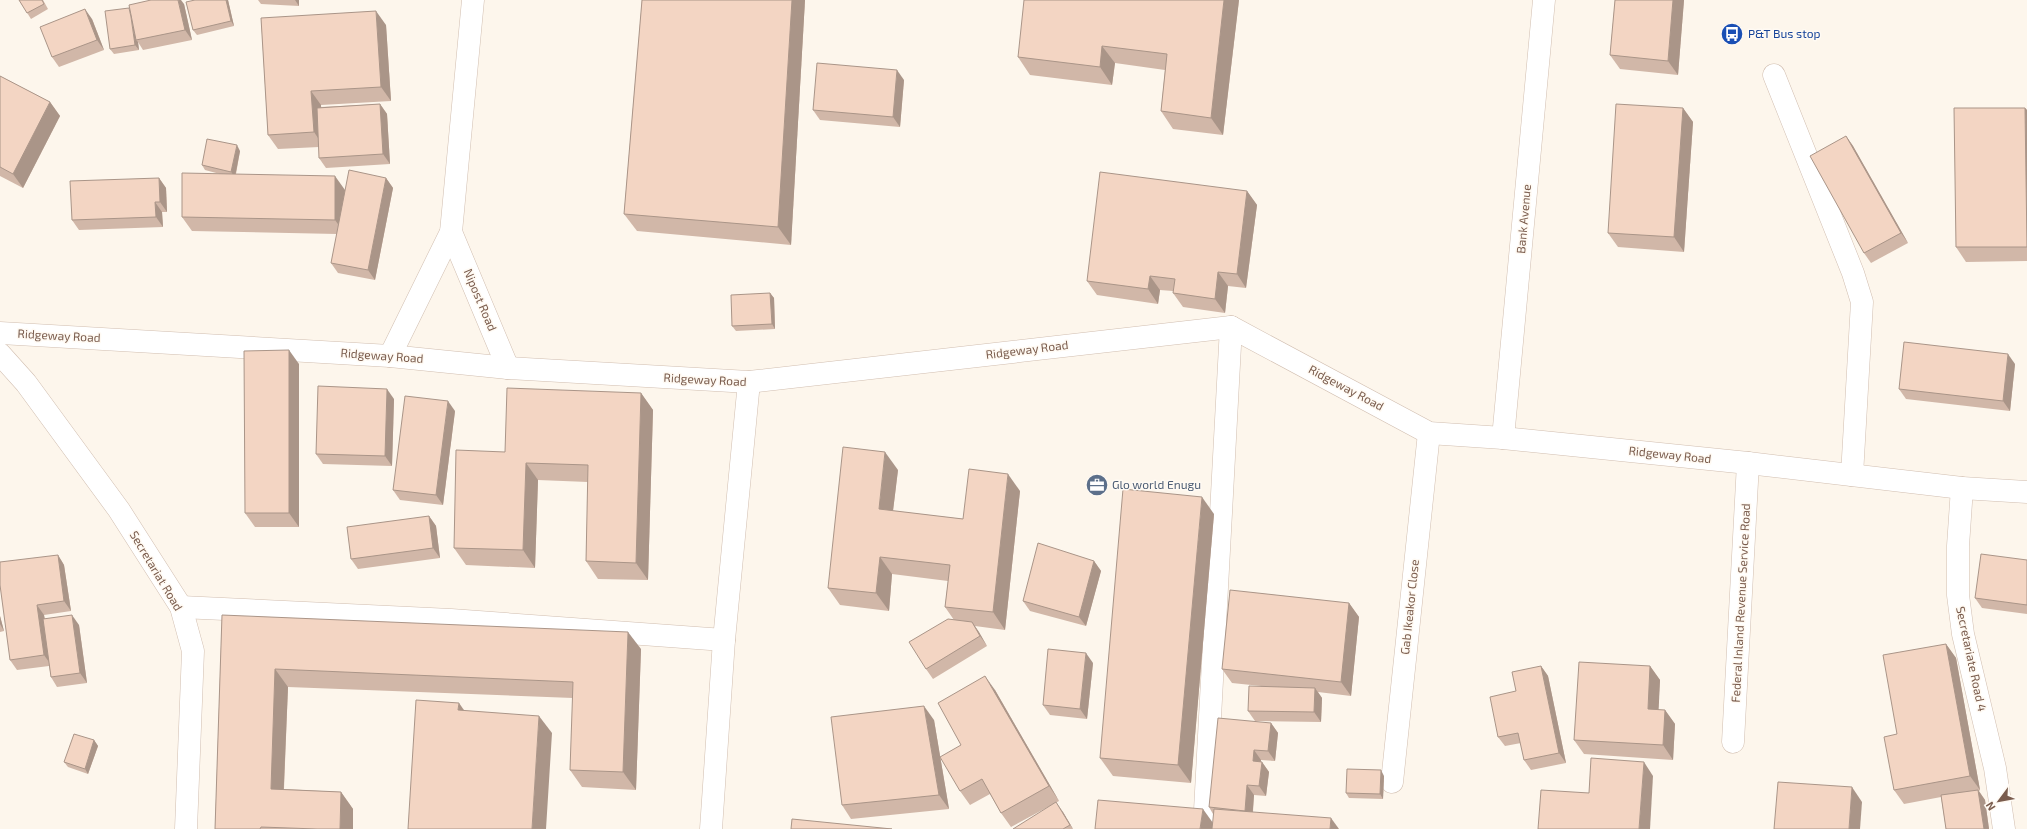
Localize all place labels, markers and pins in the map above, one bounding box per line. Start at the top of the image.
bus stop icon: P&T Bus stop [1719,21,1745,47]
place label: P&T Bus stop [1748,26,1821,40]
office icon: Glo world Enugu [1084,472,1110,498]
place label: Glo world Enugu [1112,477,1201,491]

